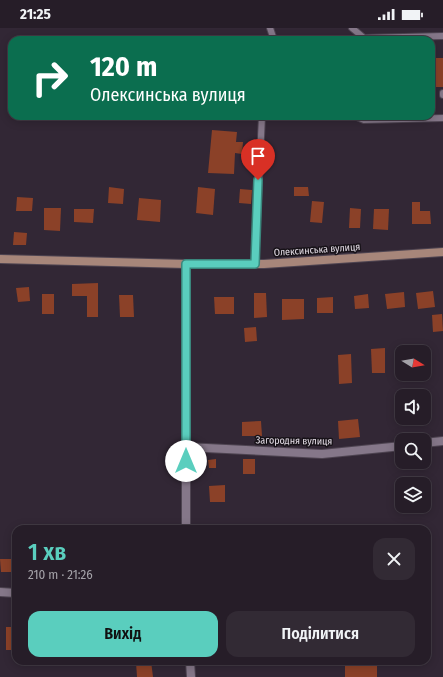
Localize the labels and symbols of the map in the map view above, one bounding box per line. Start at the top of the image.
pin [241,139,275,180]
street label: Олексинська вулиця [273,241,361,259]
north arrow [395,345,431,381]
street label: Загородня вулиця [256,434,332,448]
position arrow [165,440,207,482]

